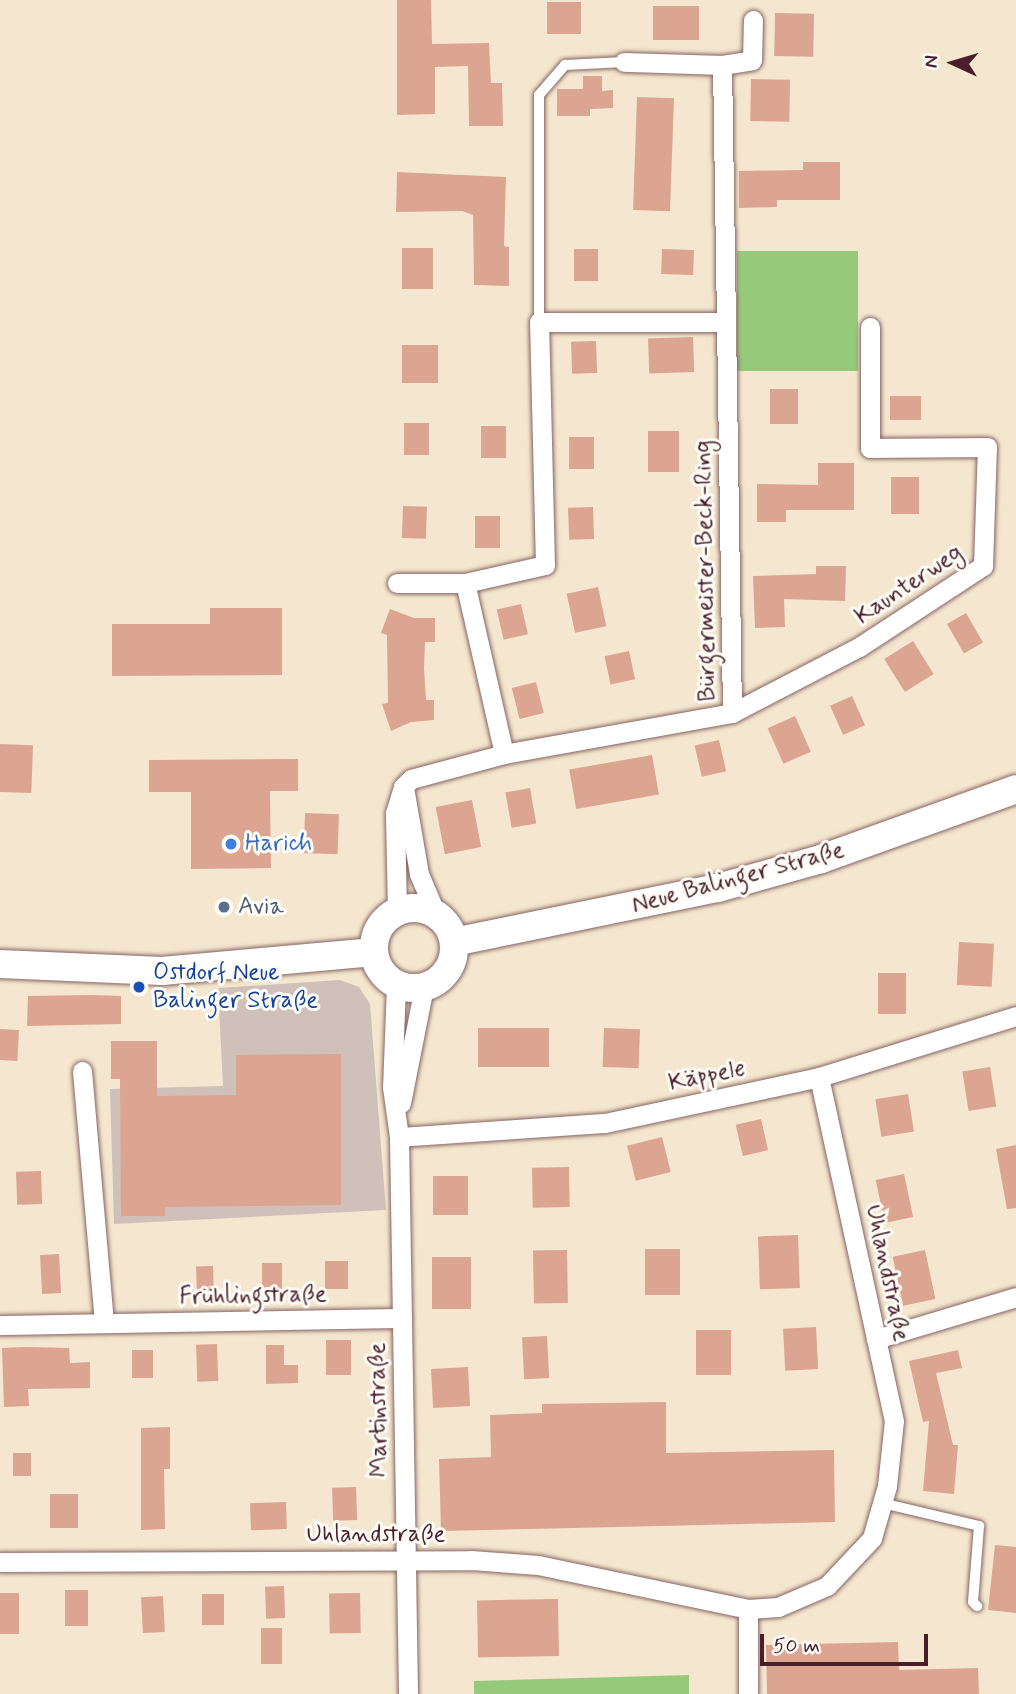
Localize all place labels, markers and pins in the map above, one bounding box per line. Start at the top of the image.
place label: Harich [245,830,312,858]
marker: Harich [223,836,239,852]
place label: Avia [238,893,284,921]
marker: Avia [216,899,232,915]
place label: Ostdorf Neue Balinger Straße [153,959,318,1015]
marker: Ostdorf Neue Balinger Straße [131,979,147,995]

